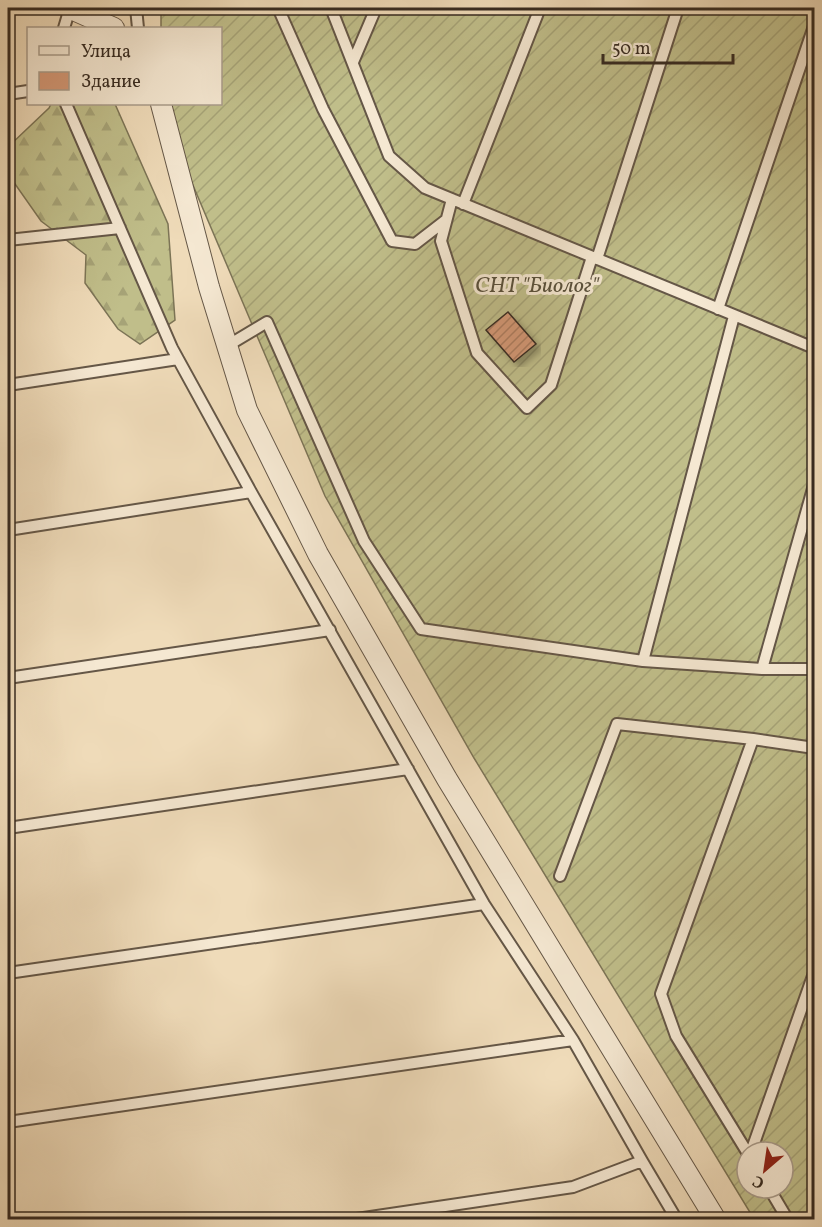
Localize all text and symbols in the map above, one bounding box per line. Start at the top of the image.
legend [27,27,222,105]
scale bar [603,27,734,65]
text: 50 m [612,37,651,62]
text: Улица [81,40,131,65]
text: Здание [81,70,141,95]
park label: СНТ "Биолог" [475,271,600,302]
north arrow [735,1140,795,1200]
text: С [749,1169,769,1193]

